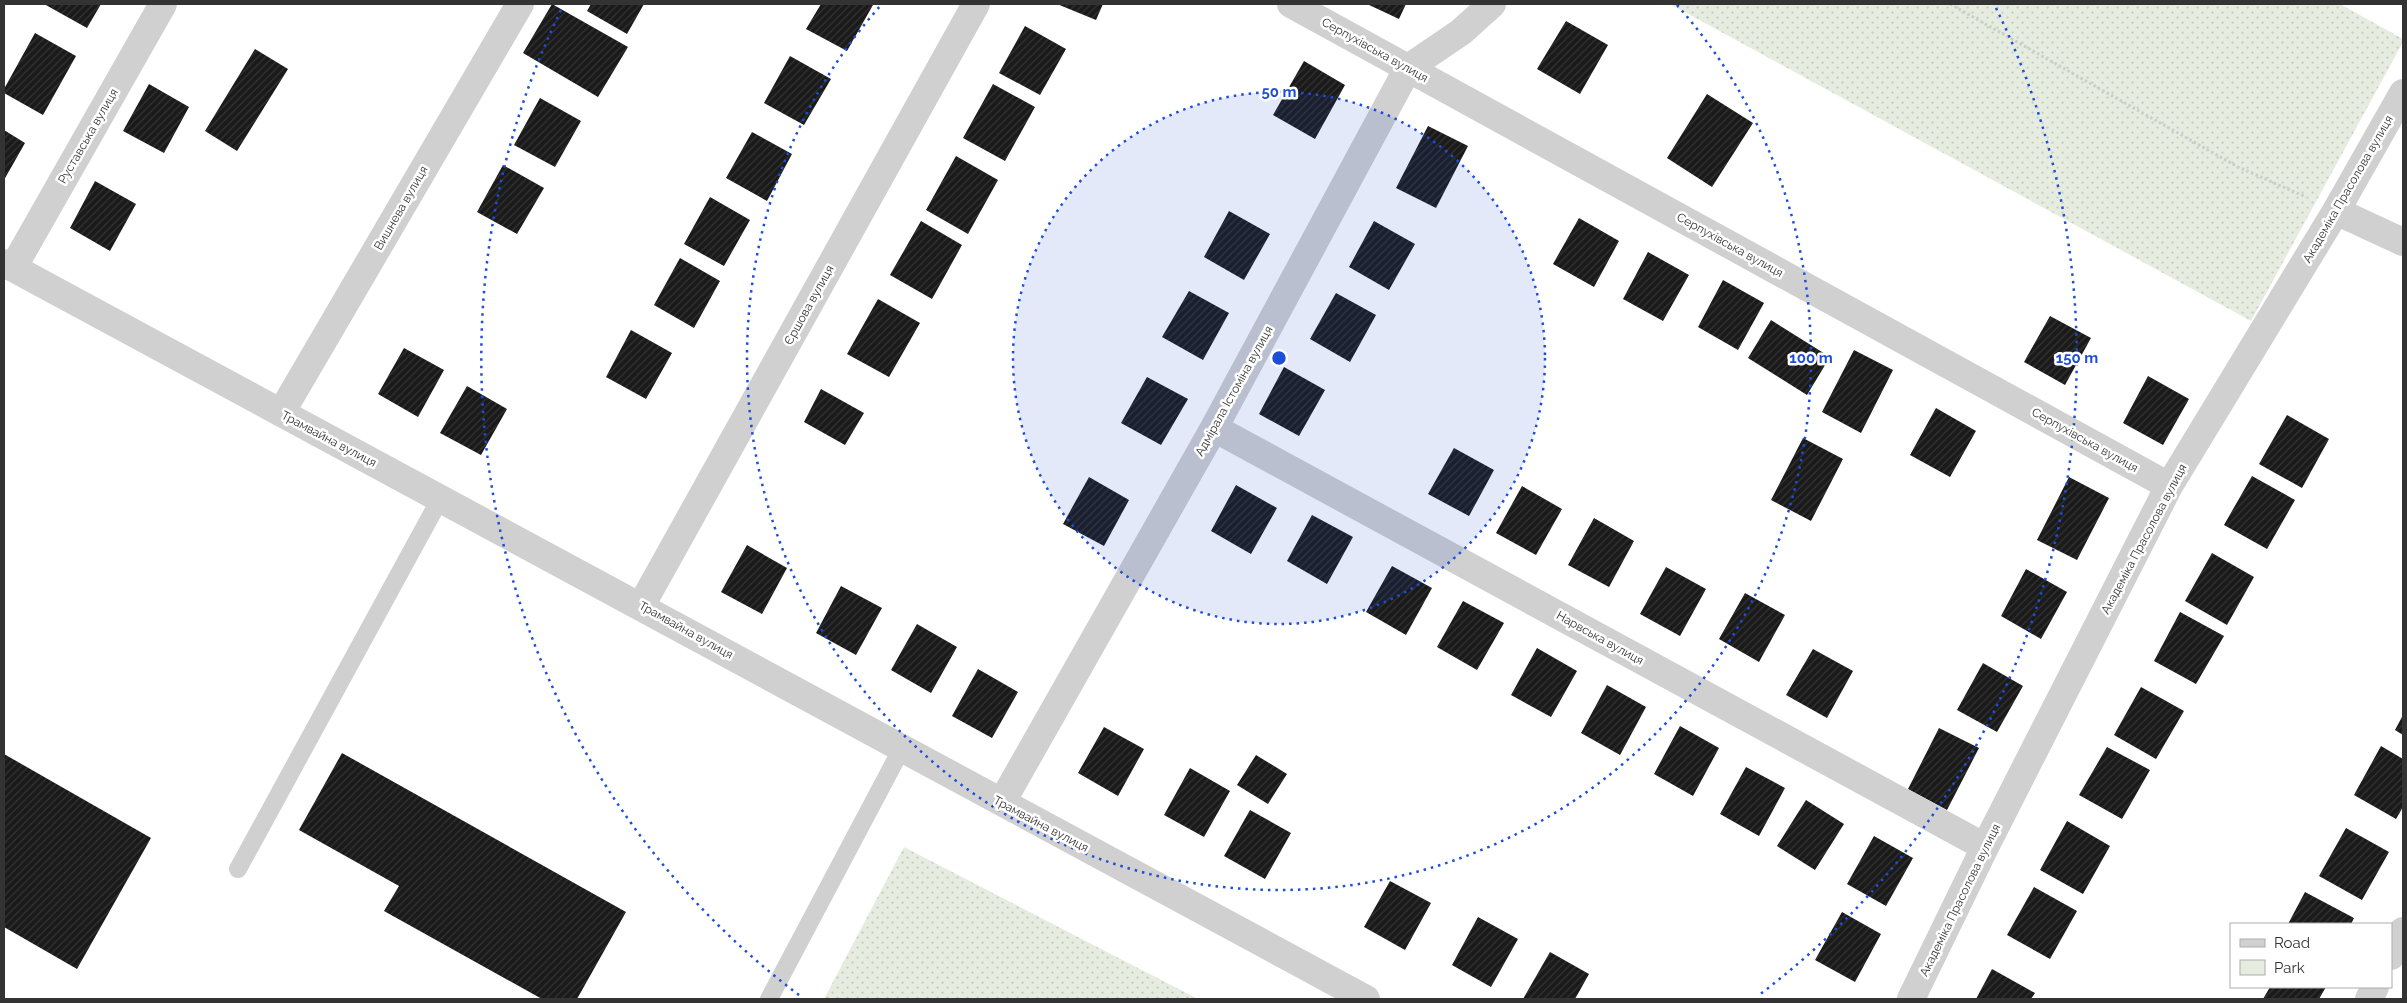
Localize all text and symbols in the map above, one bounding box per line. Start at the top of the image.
street label: Серпухівська вулиця [1319,15,1431,85]
text: 50 m [1261,83,1297,101]
street label: Руставська вулиця [55,86,121,186]
street label: Академіка Прасолова вулиця [2300,113,2396,265]
street label: Вишнева вулиця [371,163,431,253]
street label: Серпухівська вулиця [1674,210,1786,280]
street label: Єршова вулиця [781,263,837,347]
street label: Адмірала Істоміна вулиця [1192,324,1276,458]
centre of rings [1270,349,1288,367]
text: 100 m [1789,349,1833,367]
text: 150 m [2056,349,2098,367]
street label: Серпухівська вулиця [2029,405,2141,475]
street label: Трамвайна вулиця [279,408,379,470]
street label: Академіка Прасолова вулиця [2098,462,2190,616]
street label: Трамвайна вулиця [637,598,735,662]
street label: Нарвська вулиця [1554,608,1646,668]
street label: Трамвайна вулиця [991,793,1091,855]
street label: Академіка Прасолова вулиця [1917,821,2003,979]
legend [2230,923,2392,988]
text: Road [2274,934,2310,952]
text: Park [2274,959,2305,977]

